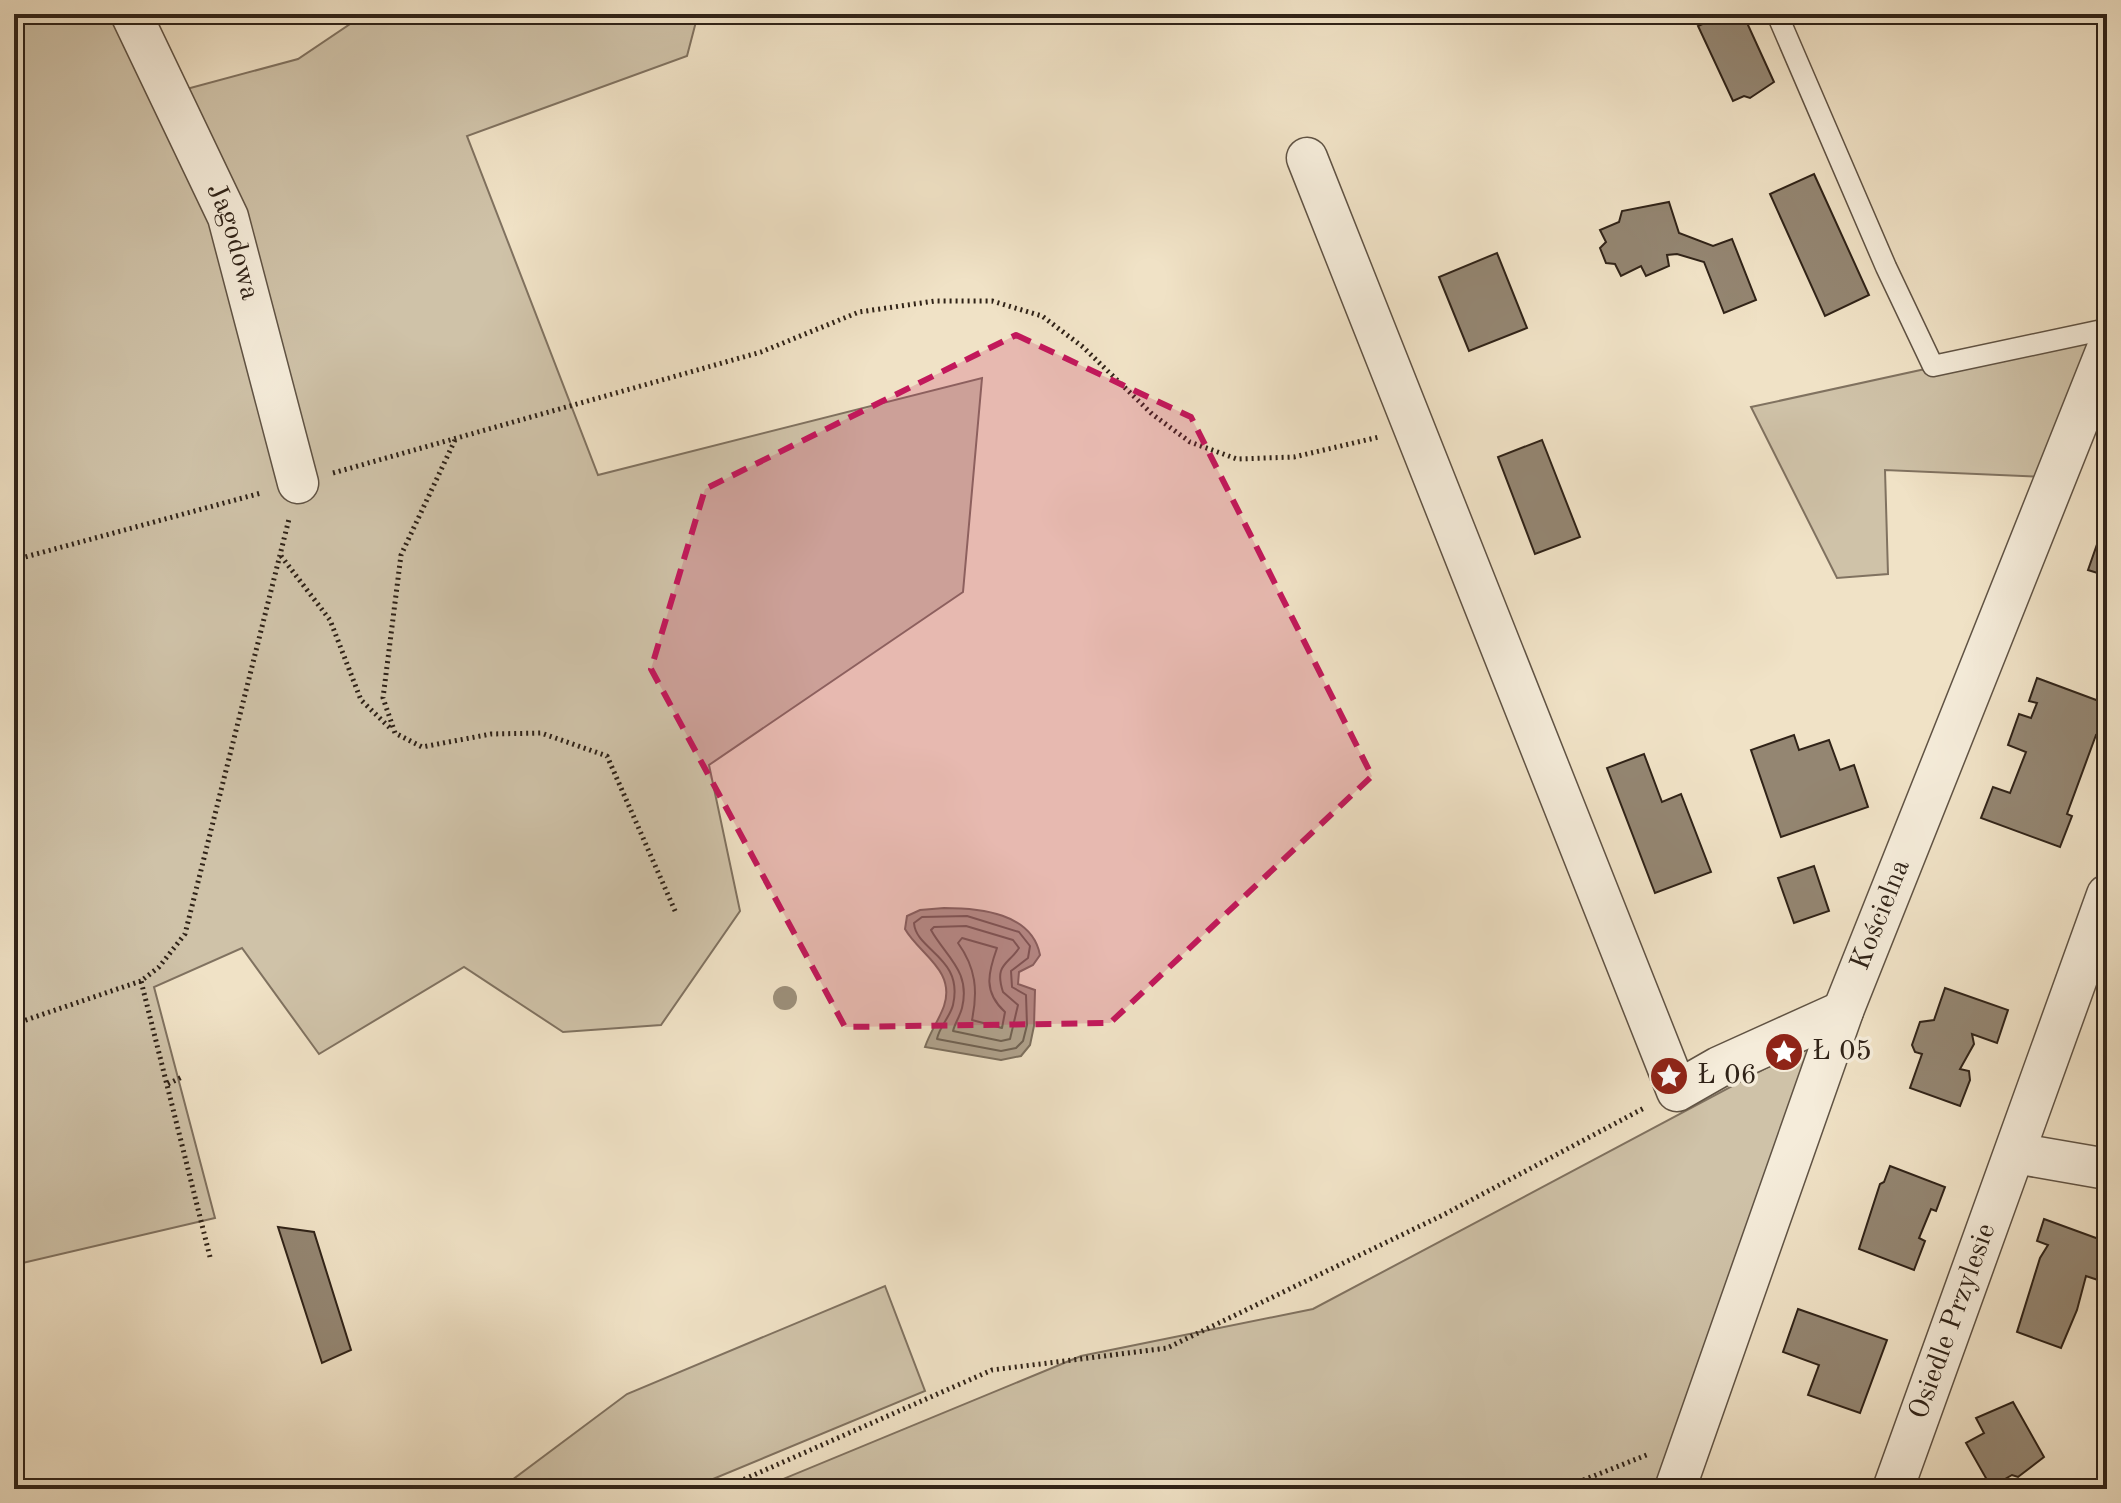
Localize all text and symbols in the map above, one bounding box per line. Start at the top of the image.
street label: Jagodowa [200,179,263,303]
street label: Kościelna [1847,856,1916,974]
place icon: Ł 05 [1763,1031,1805,1073]
place label: Ł 05 [1812,1038,1872,1066]
place icon: Ł 06 [1648,1055,1690,1097]
place label: Ł 06 [1697,1062,1757,1090]
street label: Osiedle Przylesie [1905,1220,2001,1423]

